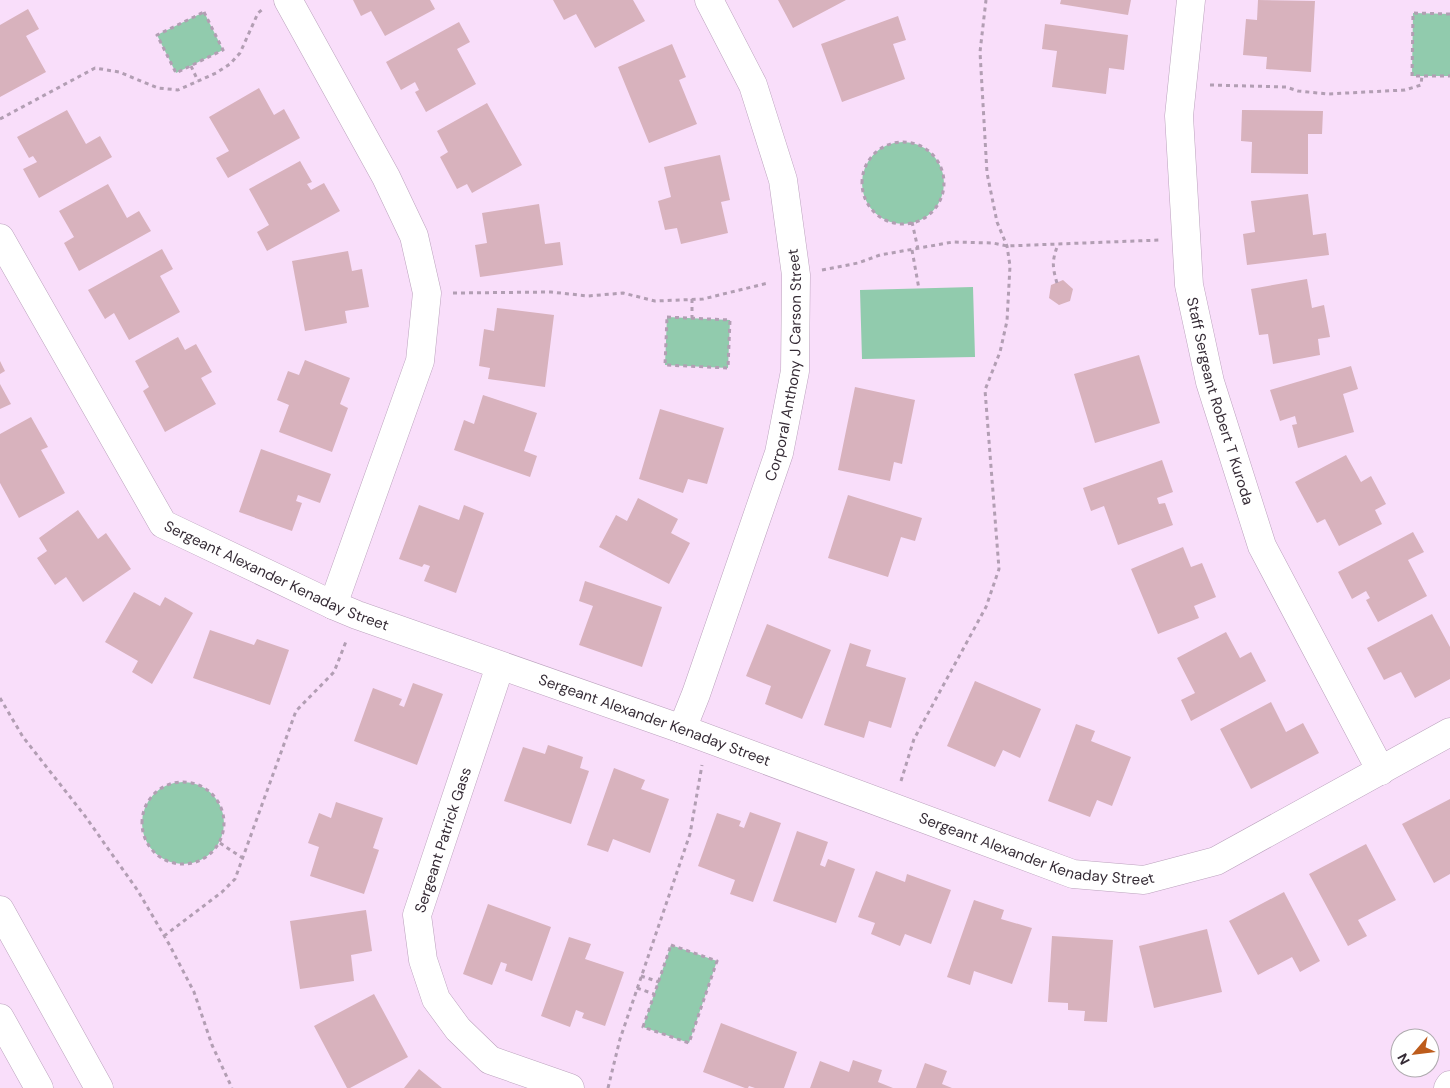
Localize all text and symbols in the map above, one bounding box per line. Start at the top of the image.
street label: Corporal Anthony J Carson Street [760,247,806,484]
street label: Staff Sergeant Robert T Kuroda [1182,295,1258,507]
street label: Sergeant Alexander Kenaday Street [161,516,392,635]
street label: Sergeant Alexander Kenaday Street [536,669,773,771]
street label: Sergeant Patrick Gass [410,765,476,915]
street label: Sergeant Alexander Kenaday Street [916,808,1157,891]
north arrow [1390,1028,1440,1078]
text: N [1393,1050,1414,1068]

